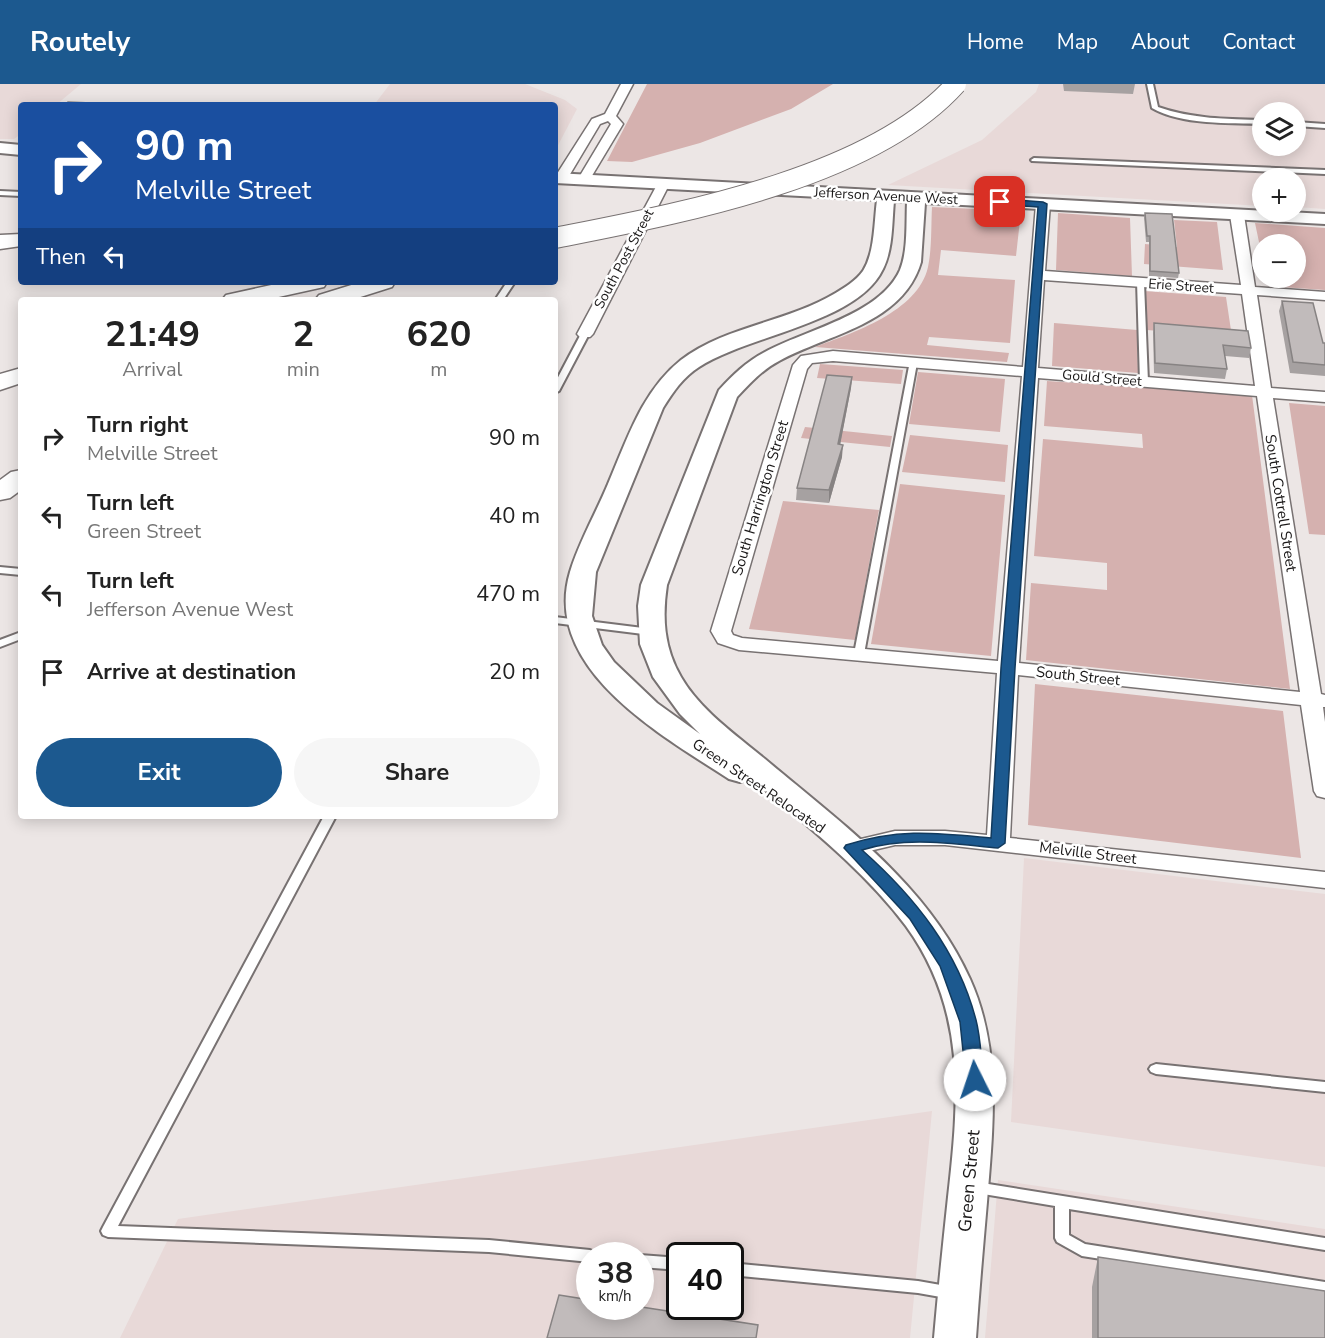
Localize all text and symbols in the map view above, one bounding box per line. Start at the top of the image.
text: Routely [30,23,130,61]
text: Home [967,28,1024,56]
text: Map [1057,28,1098,56]
text: About [1131,28,1189,56]
text: Contact [1222,28,1295,56]
map controls [1252,102,1306,288]
button: layers [1252,102,1306,156]
text: 90 m [135,118,234,175]
icon: right [36,126,114,204]
button: + [1252,168,1306,222]
text: Melville Street [135,172,311,209]
pin [974,176,1025,227]
street label: Jefferson Avenue West [813,183,959,209]
icon: arrive [983,185,1016,218]
street label: South Post Street [590,206,658,312]
button: − [1252,234,1306,288]
icon: left [98,240,131,273]
text: Then [36,242,86,272]
street label: Erie Street [1148,274,1215,298]
text: 21:49 [105,310,200,359]
text: 2 [292,310,314,359]
text: 620 [406,310,471,359]
text: Arrival [122,356,182,383]
text: min [287,356,320,383]
text: m [430,356,447,383]
street label: Gould Street [1061,365,1143,391]
text: Turn right [87,410,188,440]
street label: South Harrington Street [727,417,793,578]
icon: right [36,422,69,455]
text: 90 m [489,423,540,453]
street label: South Cottrell Street [1260,433,1302,574]
text: Melville Street [87,440,217,467]
text: Turn left [87,488,174,518]
icon: left [36,500,69,533]
text: 40 m [489,501,540,531]
text: Green Street [87,518,201,545]
text: Turn left [87,566,174,596]
icon: left [36,578,69,611]
text: 470 m [476,579,540,609]
text: Jefferson Avenue West [87,596,293,623]
icon: arrive [36,656,69,689]
text: Arrive at destination [87,657,296,687]
text: 20 m [489,657,540,687]
street label: South Street [1035,662,1122,690]
street label: Green Street Relocated [689,734,829,838]
button: Exit [36,738,282,807]
button: Share [294,738,540,807]
street label: Melville Street [1038,837,1139,869]
position arrow [943,1048,1007,1112]
street label: Green Street [953,1128,985,1233]
speed limit sign: 40 [666,1242,744,1320]
text: 38 [597,1253,633,1294]
text: km/h [598,1286,632,1306]

